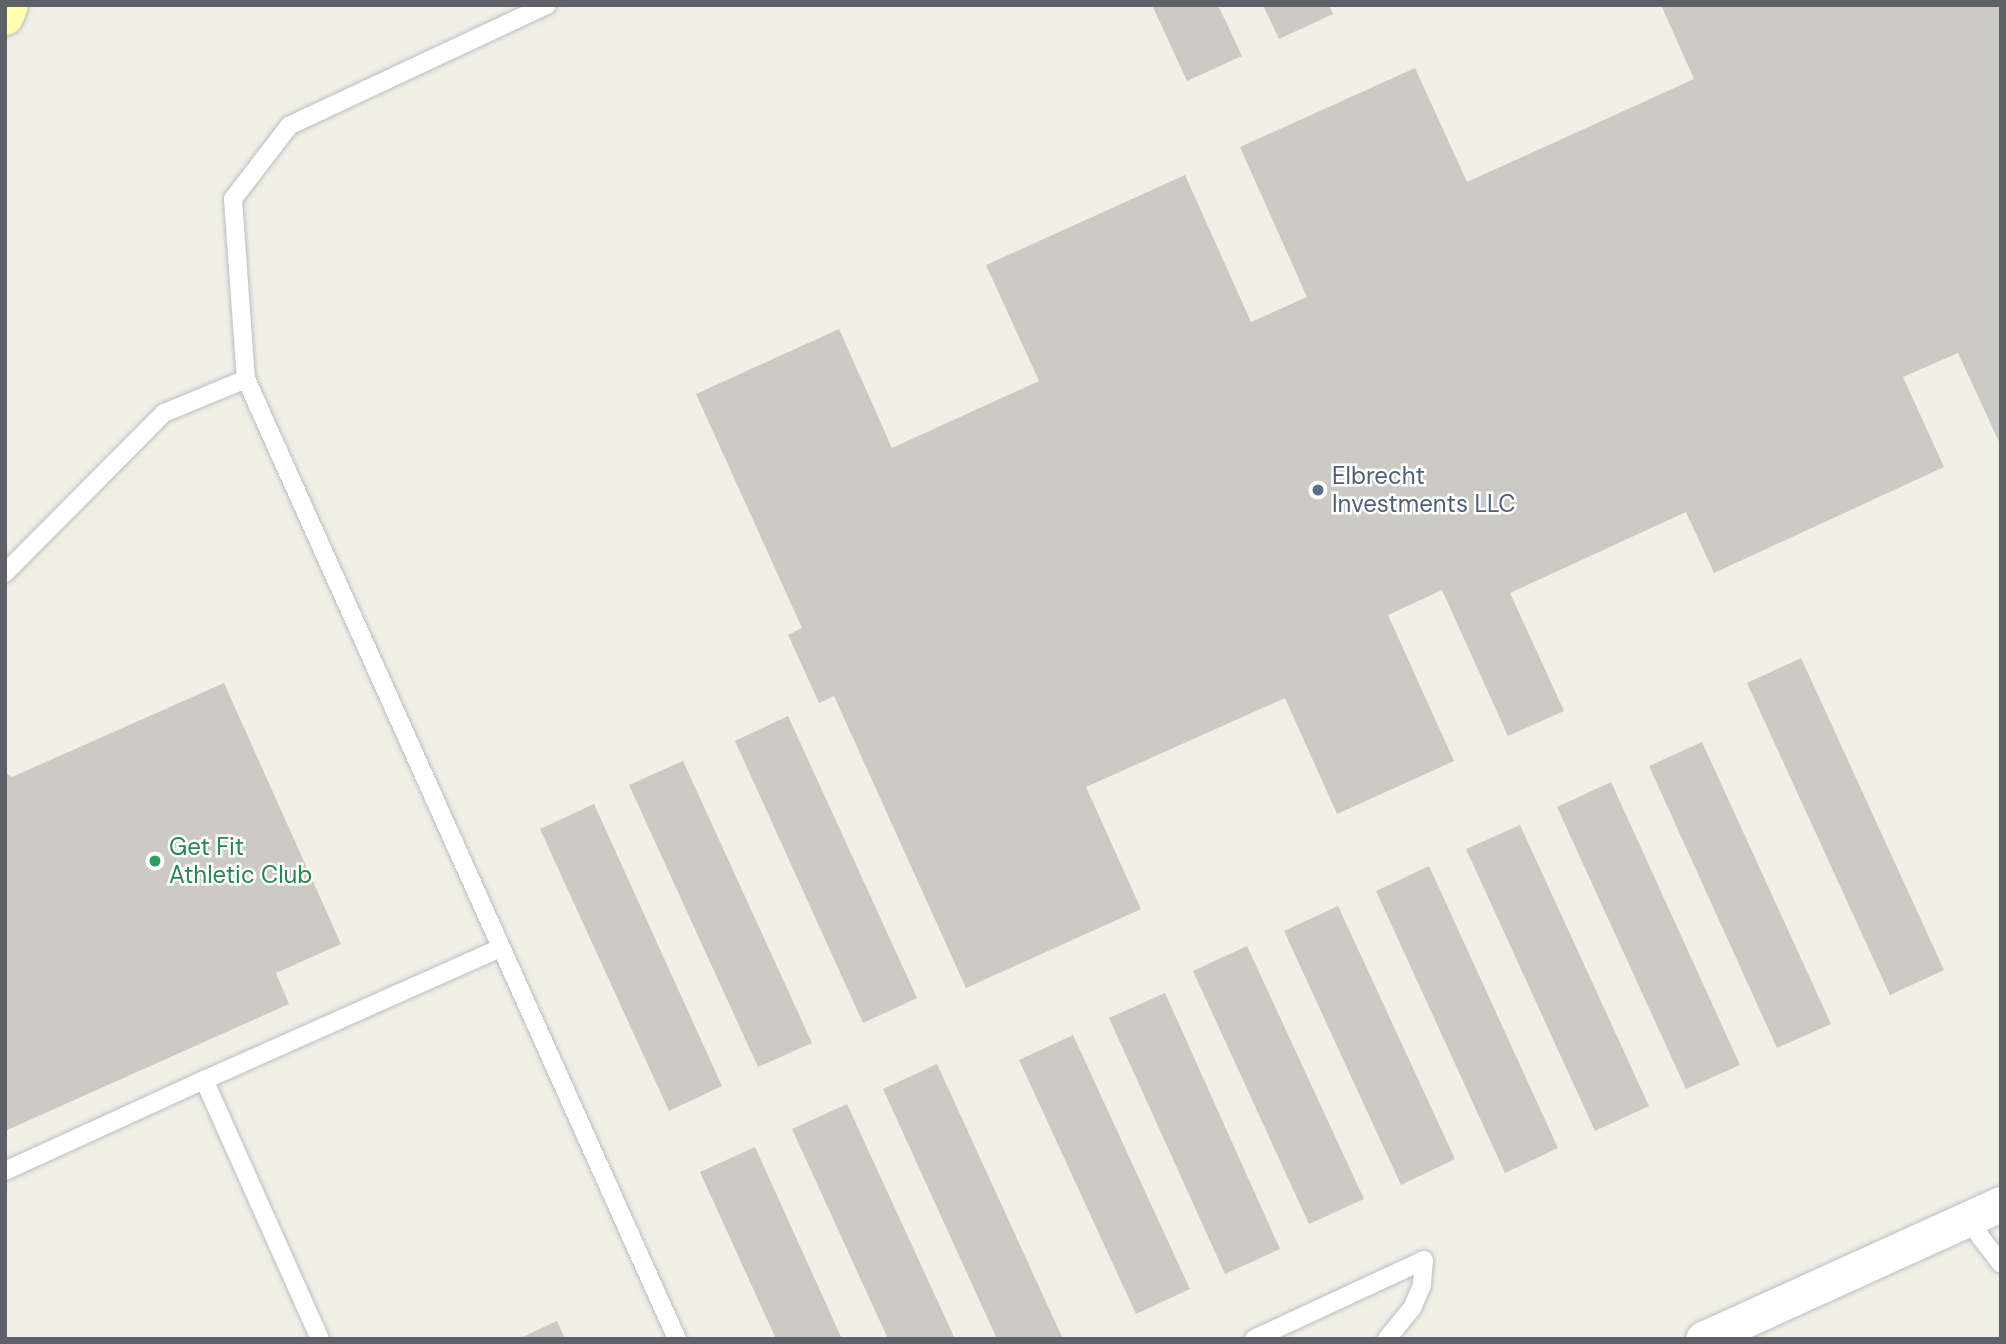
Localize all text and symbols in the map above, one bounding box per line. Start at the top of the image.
place label: Elbrecht Investments LLC [1332,462,1515,518]
marker: Elbrecht Investments LLC [1310,482,1326,498]
place label: Get Fit Athletic Club [169,833,312,889]
marker: Get Fit Athletic Club [147,853,163,869]

